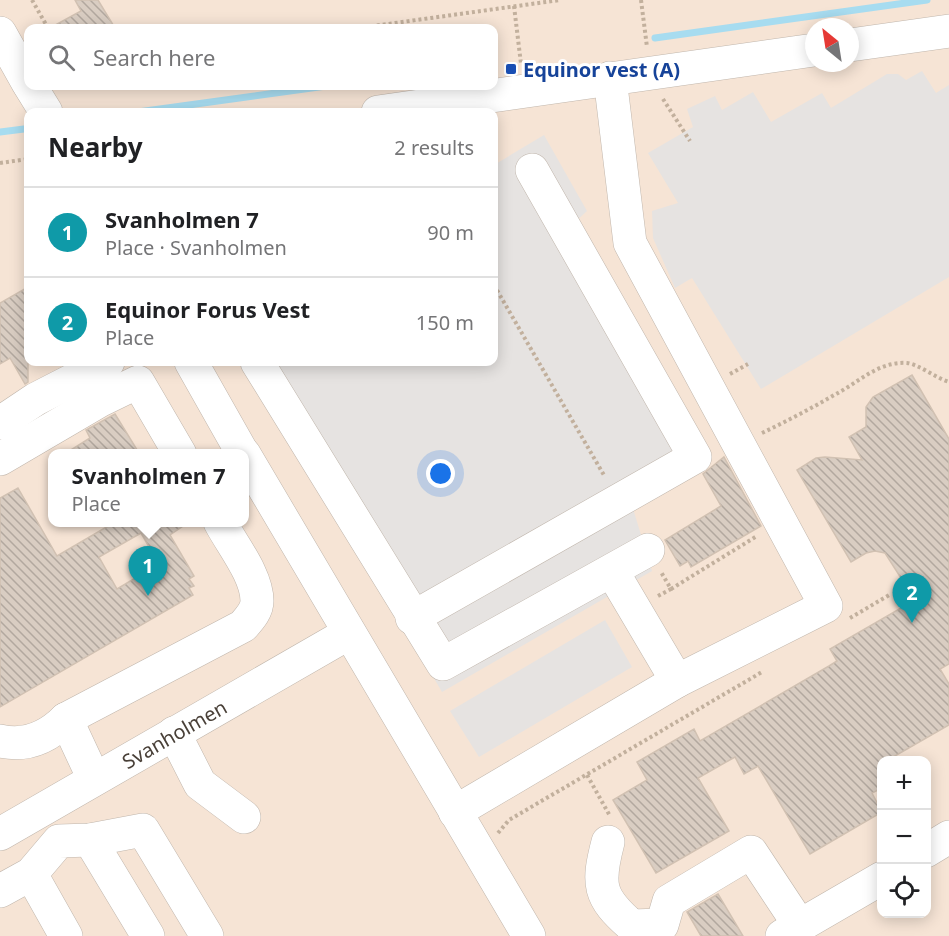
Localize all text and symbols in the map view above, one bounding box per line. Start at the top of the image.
north arrow [805,18,859,72]
search box [24,24,498,90]
icon: search [45,41,78,74]
text: Search here [93,42,215,72]
place label: Equinor vest (A) [523,56,680,83]
marker: Equinor vest (A) [504,62,518,76]
text: Nearby [48,129,143,165]
text: 2 results [394,134,474,161]
text: Svanholmen 7 [105,204,259,234]
text: 1 [62,219,73,246]
text: 90 m [427,219,474,246]
text: Place · Svanholmen [105,234,287,261]
text: Equinor Forus Vest [105,294,310,324]
text: 2 [62,309,73,336]
text: 150 m [416,309,474,336]
text: Place [105,324,154,351]
popup [48,449,249,527]
your location [426,459,455,488]
text: Svanholmen 7 [72,460,225,490]
text: Place [72,490,121,517]
pin: 1 [128,546,168,596]
pin: 2 [892,574,932,623]
street label: Svanholmen [117,693,232,775]
map controls [877,756,931,918]
button: + [877,756,931,810]
button: − [877,810,931,864]
button: locate [877,864,931,918]

